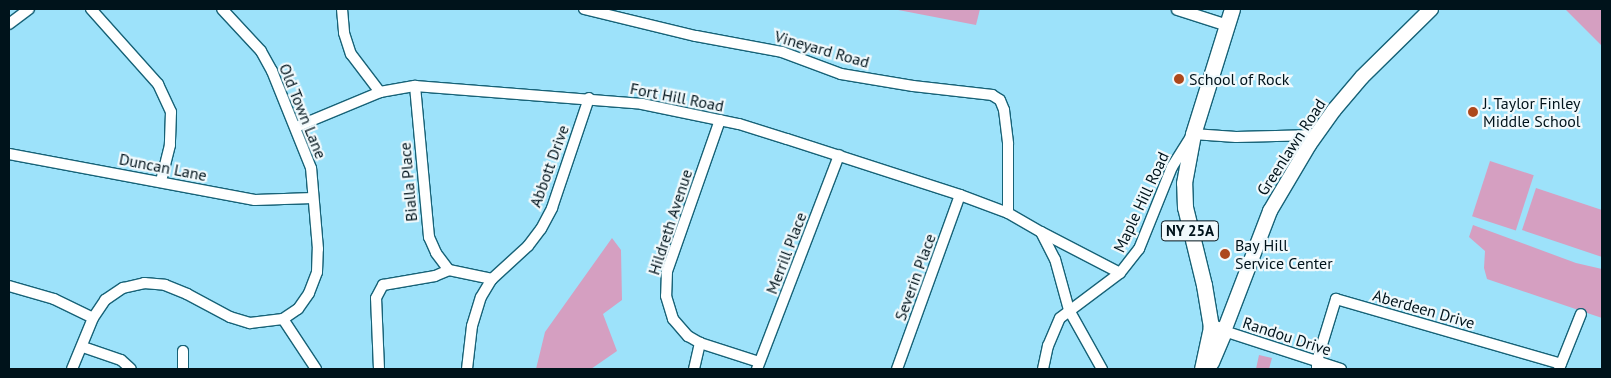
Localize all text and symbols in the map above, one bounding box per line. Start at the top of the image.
street label: Vineyard Road [772,26,872,72]
street label: Old Town Lane [275,60,331,162]
place label: School of Rock [1189,69,1290,89]
marker: School of Rock [1173,73,1185,85]
street label: Fort Hill Road [629,79,725,115]
place label: J. Taylor Finley Middle School [1483,93,1582,131]
street label: Greenlawn Road [1253,95,1329,199]
marker: J. Taylor Finley Middle School [1467,106,1479,118]
street label: Abbott Drive [525,122,573,210]
street label: Bialla Place [395,141,421,223]
street label: Duncan Lane [118,149,208,185]
street label: Maple Hill Road [1109,149,1173,255]
street label: Hildreth Avenue [644,167,696,277]
street label: Merrill Place [762,209,810,297]
road number: NY 25A [1160,218,1220,244]
street label: Severin Place [890,231,940,323]
place label: Bay Hill Service Center [1235,235,1333,273]
marker: Bay Hill Service Center [1219,248,1231,260]
street label: Aberdeen Drive [1371,285,1477,333]
street label: Randou Drive [1240,313,1334,359]

